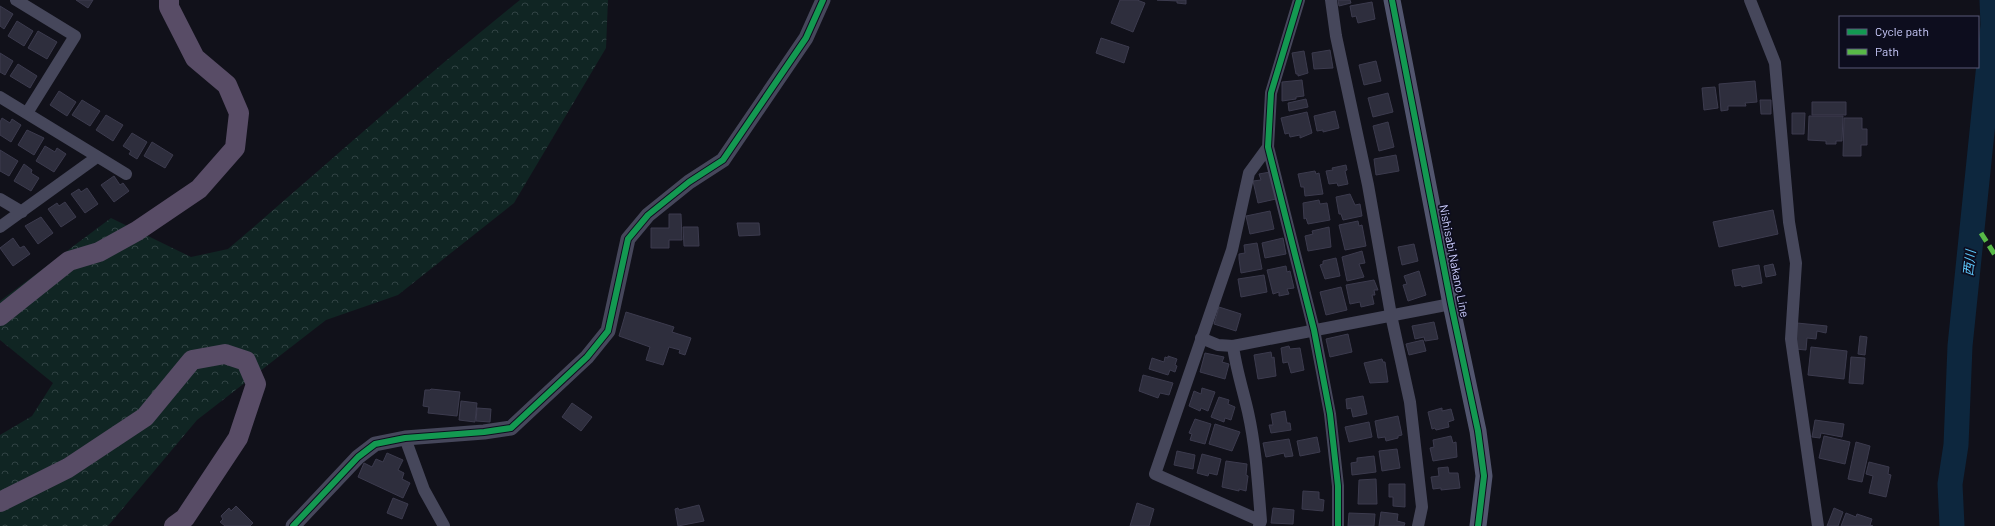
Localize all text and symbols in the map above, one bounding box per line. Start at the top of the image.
legend [1839,16,1979,68]
text: Cycle path [1875,24,1929,38]
text: Path [1875,44,1899,58]
street label: Nishisabi Nakano Line [1437,203,1473,318]
water label: 西川 [1960,247,1979,277]

